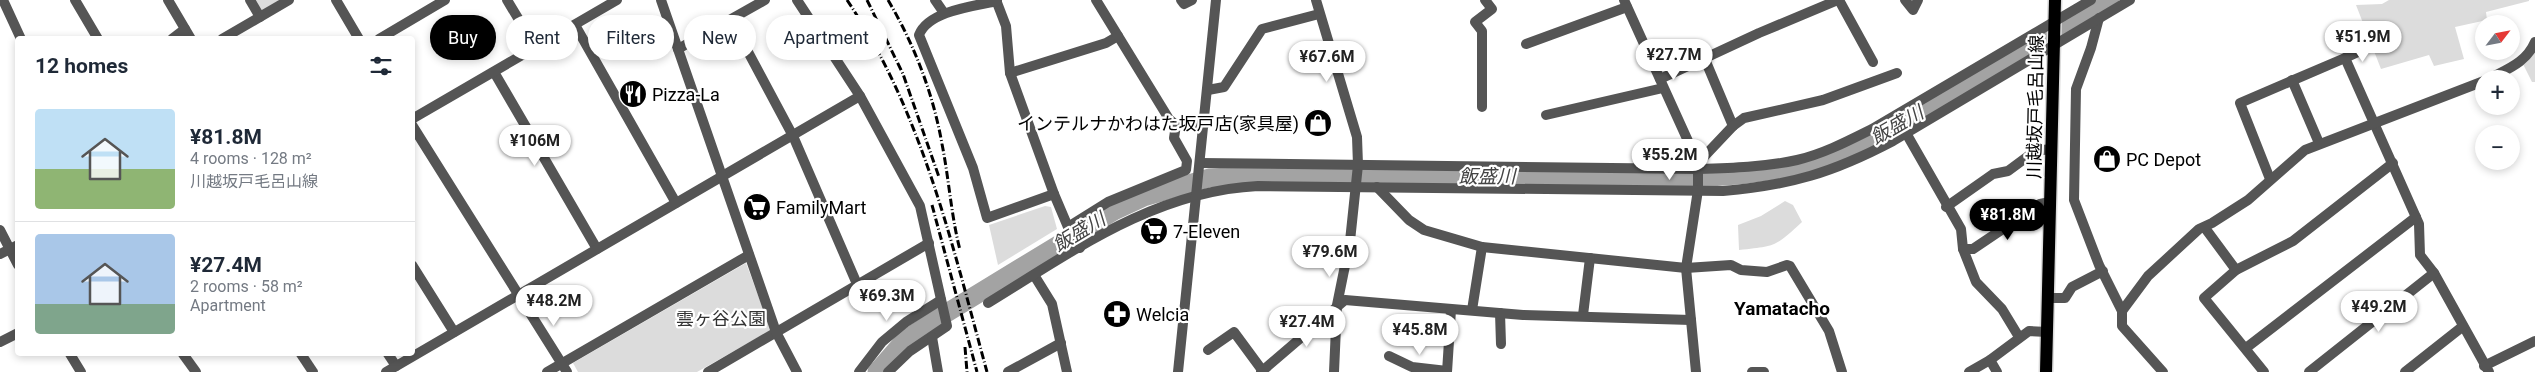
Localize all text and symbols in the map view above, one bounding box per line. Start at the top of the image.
chip: Buy [430,15,496,60]
chip: Rent [506,15,578,60]
chip: Filters [588,15,674,60]
chip: New [684,15,756,60]
chip: Apartment [766,15,887,60]
north arrow [2475,15,2520,60]
map controls [2475,15,2520,170]
pin: ¥51.9M [2322,20,2404,63]
text: ¥51.9M [2336,27,2390,46]
street label: 川越坂戸毛呂山線 [2023,35,2047,179]
pin: ¥27.7M [1633,38,1715,81]
pin: ¥67.6M [1286,41,1368,83]
text: ¥27.7M [1647,45,1701,64]
text: ¥67.6M [1300,47,1354,66]
icon: filters [367,52,395,80]
text: 12 homes [35,54,128,78]
button: + [2475,70,2520,115]
restaurant icon: Pizza-La [618,79,648,109]
place label: Pizza-La [652,84,720,105]
water label: 飯盛川 [1867,100,1929,149]
shop icon: インテルナかわはた坂戸店(家具屋) [1303,108,1333,138]
place label: インテルナかわはた坂戸店(家具屋) [1017,113,1299,135]
pin: ¥106M [500,124,570,167]
text: ¥81.8M [190,125,262,149]
button: − [2475,125,2520,170]
icon: home [75,129,135,189]
text: ¥106M [510,131,560,150]
pin: ¥55.2M [1629,138,1711,181]
shop icon: PC Depot [2092,144,2122,174]
text: ¥55.2M [1643,145,1697,164]
text: 4 rooms · 128 m² [190,149,312,168]
place label: PC Depot [2126,149,2201,170]
water label: 飯盛川 [1458,165,1517,188]
text: 川越坂戸毛呂山線 [190,172,318,191]
supermarket icon: FamilyMart [742,192,772,222]
place label: FamilyMart [776,197,867,218]
pin: ¥81.8M [1967,198,2049,241]
text: ¥81.8M [1981,205,2035,224]
water label: 飯盛川 [1049,206,1111,257]
supermarket icon: 7-Eleven [1139,216,1169,246]
place label: 7-Eleven [1173,221,1240,242]
pin: ¥79.6M [1289,236,1371,278]
text: ¥79.6M [1303,242,1357,261]
text: ¥27.4M [190,253,262,277]
icon: home [75,254,135,314]
text: 2 rooms · 58 m² [190,277,303,296]
pin: ¥69.3M [846,280,928,322]
pin: ¥48.2M [513,284,595,327]
text: ¥69.3M [860,286,914,305]
pin: ¥49.2M [2338,290,2420,333]
text: ¥48.2M [527,291,581,310]
text: Apartment [190,296,266,315]
district label: Yamatacho [1734,297,1830,320]
text: ¥49.2M [2352,297,2406,316]
pharmacy icon: Welcia [1102,299,1132,329]
place label: Welcia [1136,304,1189,325]
pin: ¥27.4M [1266,306,1348,348]
park label: 雲ヶ谷公園 [676,308,766,329]
text: ¥27.4M [1280,312,1334,331]
pin: ¥45.8M [1379,314,1461,356]
text: ¥45.8M [1393,320,1447,339]

